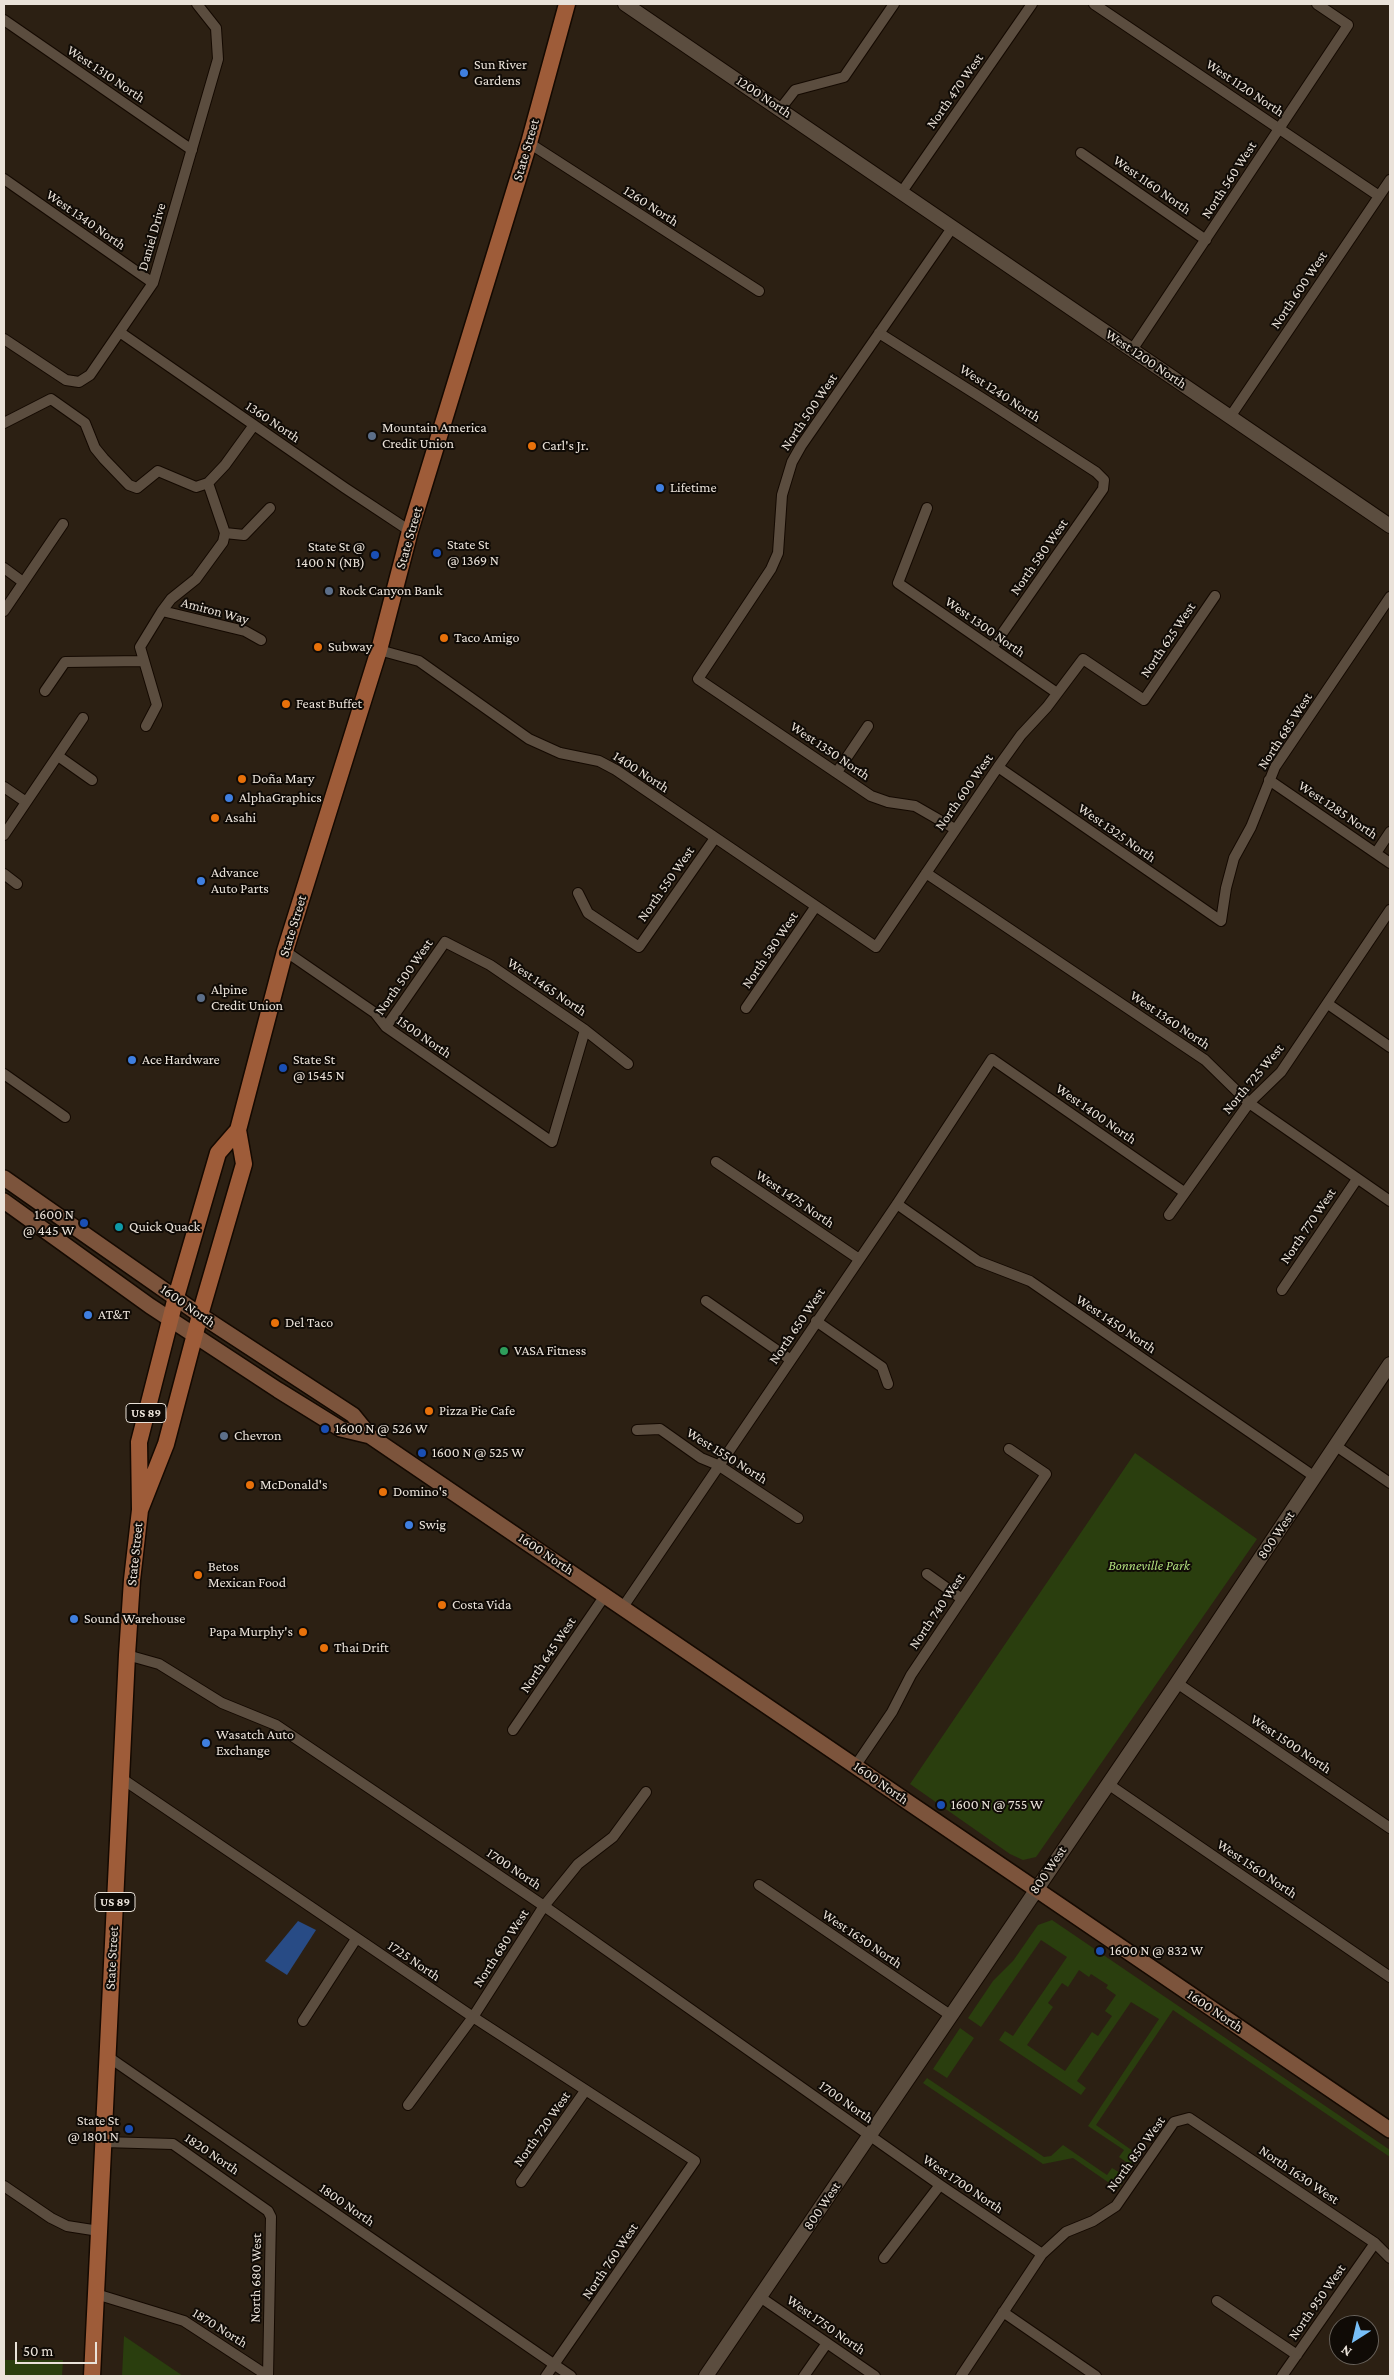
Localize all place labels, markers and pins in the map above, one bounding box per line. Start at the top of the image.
place label: Sun River Gardens [474,57,527,90]
marker: Sun River Gardens [458,67,470,79]
place label: Mountain America Credit Union [382,420,487,452]
marker: Mountain America Credit Union [366,430,378,442]
place label: Carl's Jr. [542,438,589,454]
marker: Carl's Jr. [526,440,538,452]
place label: Lifetime [670,480,717,496]
marker: Lifetime [654,482,666,494]
place label: State St @ 1369 N [447,537,499,570]
place label: State St @ 1400 N (NB) [296,539,365,572]
marker: State St @ 1369 N [431,547,443,559]
marker: State St @ 1400 N (NB) [369,549,381,561]
place label: Rock Canyon Bank [339,583,443,599]
marker: Rock Canyon Bank [323,585,335,597]
place label: Taco Amigo [454,630,519,646]
marker: Taco Amigo [438,632,450,644]
place label: Subway [328,639,372,655]
marker: Subway [312,641,324,653]
place label: Feast Buffet [296,696,362,712]
marker: Feast Buffet [280,698,292,710]
place label: Doña Mary [252,771,314,787]
marker: Doña Mary [236,773,248,785]
place label: AlphaGraphics [239,790,322,806]
marker: AlphaGraphics [223,792,235,804]
place label: Asahi [225,810,256,826]
marker: Asahi [209,812,221,824]
place label: Advance Auto Parts [211,865,269,898]
marker: Advance Auto Parts [195,875,207,887]
place label: Alpine Credit Union [211,982,283,1014]
marker: Alpine Credit Union [195,992,207,1004]
place label: Ace Hardware [142,1052,220,1068]
place label: State St @ 1545 N [293,1052,345,1084]
marker: Ace Hardware [126,1054,138,1066]
marker: State St @ 1545 N [277,1062,289,1074]
place label: 1600 N @ 445 W [23,1207,74,1240]
marker: 1600 N @ 445 W [78,1217,90,1229]
place label: Quick Quack [129,1219,200,1235]
marker: Quick Quack [113,1221,125,1233]
place label: AT&T [98,1307,130,1323]
marker: AT&T [82,1309,94,1321]
place label: Del Taco [285,1315,333,1331]
marker: Del Taco [269,1317,281,1329]
place label: VASA Fitness [514,1343,586,1359]
marker: VASA Fitness [498,1345,510,1357]
place label: Pizza Pie Cafe [439,1403,515,1419]
marker: Pizza Pie Cafe [423,1405,435,1417]
place label: 1600 N @ 526 W [335,1421,428,1437]
marker: 1600 N @ 526 W [319,1423,331,1435]
place label: Chevron [234,1428,282,1444]
marker: Chevron [218,1430,230,1442]
place label: 1600 N @ 525 W [432,1445,524,1461]
marker: 1600 N @ 525 W [416,1447,428,1459]
place label: McDonald's [260,1477,327,1493]
marker: McDonald's [244,1479,256,1491]
place label: Domino's [393,1484,447,1500]
marker: Domino's [377,1486,389,1498]
place label: Swig [419,1517,446,1533]
marker: Swig [403,1519,415,1531]
place label: Betos Mexican Food [208,1559,286,1591]
marker: Betos Mexican Food [192,1569,204,1581]
place label: Costa Vida [452,1597,512,1613]
marker: Costa Vida [436,1599,448,1611]
place label: Sound Warehouse [84,1611,185,1627]
marker: Sound Warehouse [68,1613,80,1625]
place label: Papa Murphy's [209,1624,293,1640]
marker: Papa Murphy's [297,1626,309,1638]
place label: Thai Drift [334,1640,389,1656]
marker: Thai Drift [318,1642,330,1654]
place label: Wasatch Auto Exchange [216,1727,294,1760]
marker: Wasatch Auto Exchange [200,1737,212,1749]
place label: 1600 N @ 755 W [951,1797,1043,1813]
marker: 1600 N @ 755 W [935,1799,947,1811]
place label: 1600 N @ 832 W [1110,1943,1203,1959]
marker: 1600 N @ 832 W [1094,1945,1106,1957]
place label: State St @ 1801 N [67,2113,119,2146]
marker: State St @ 1801 N [123,2123,135,2135]

